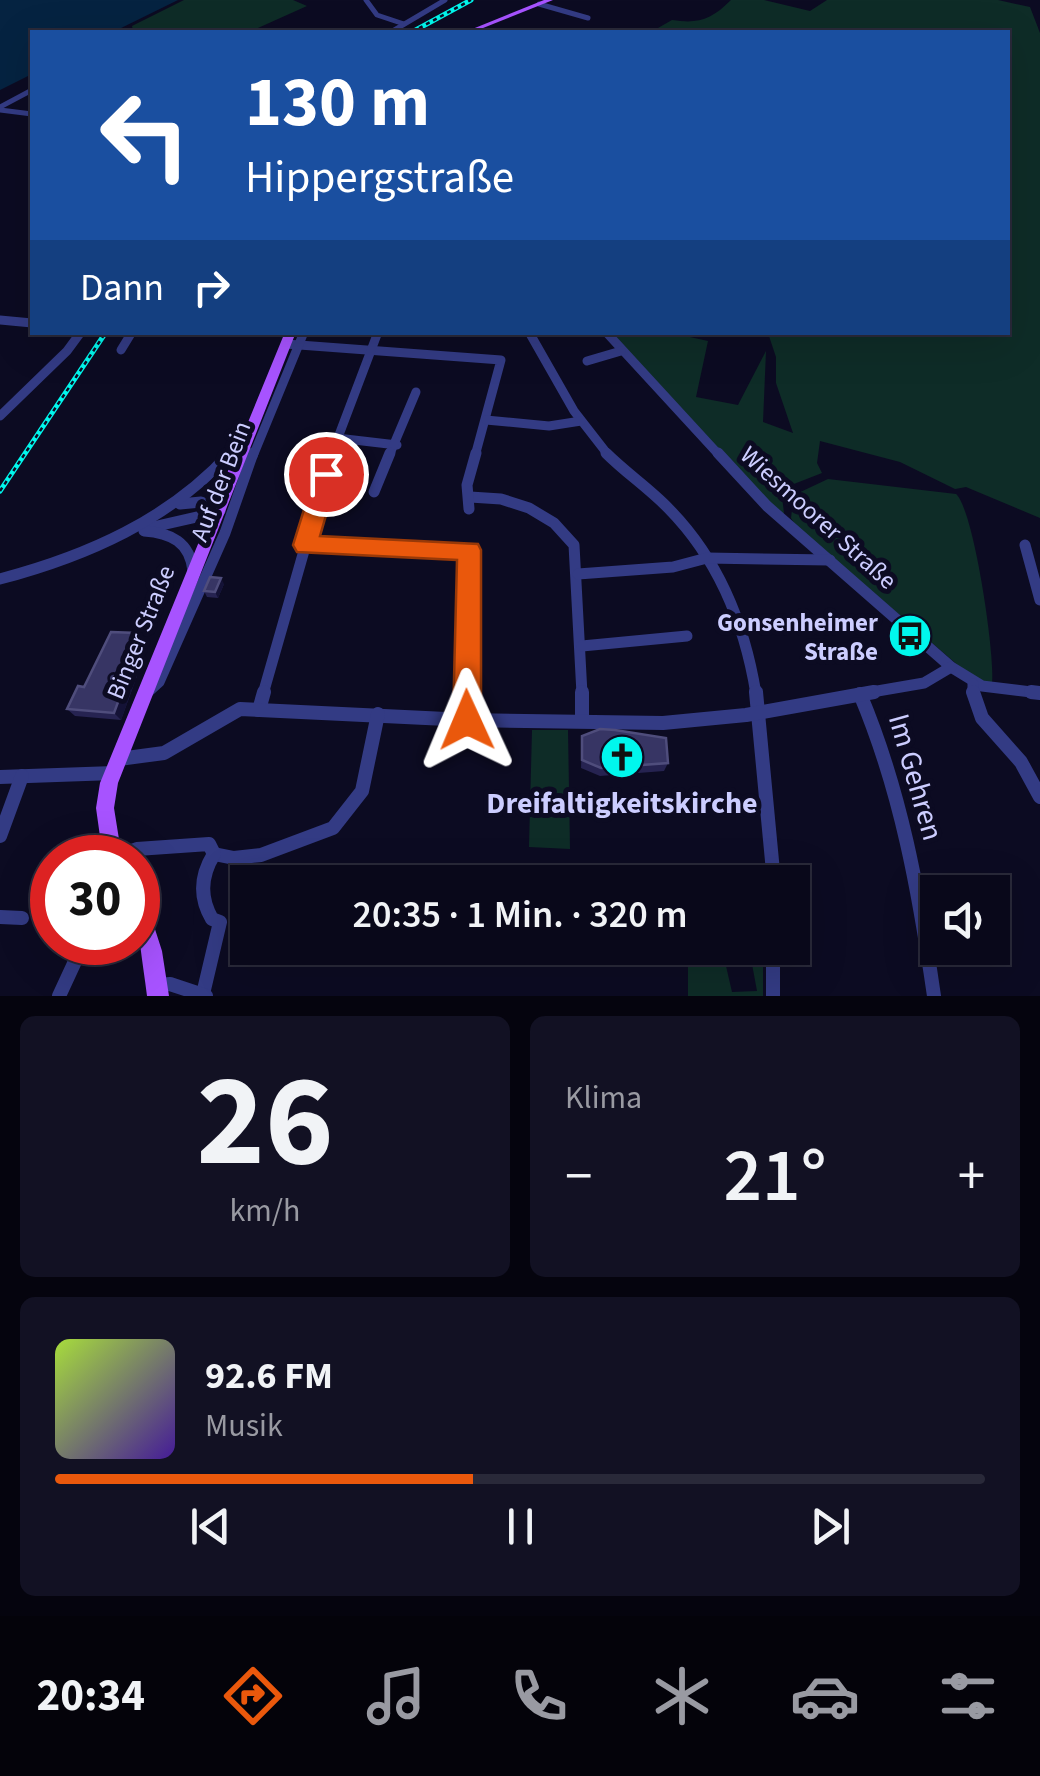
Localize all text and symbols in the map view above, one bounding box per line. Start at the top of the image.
text: 130 m [245,53,430,153]
icon: left [80,70,210,200]
text: Hippergstraße [245,146,514,210]
icon: right [184,260,239,315]
text: Dann [80,261,164,315]
street label: Auf der Bein [182,416,260,547]
pin [284,432,369,517]
street label: Wiesmoorer Straße [732,438,905,598]
icon: arrive [299,447,354,502]
street label: Binger Straße [98,560,184,705]
place label: Gonsenheimer Straße [717,605,878,670]
bus stop icon: Gonsenheimer Straße [887,613,933,659]
position arrow [415,668,519,772]
street label: Im Gehren [877,709,954,845]
church icon: Dreifaltigkeitskirche [599,734,645,780]
place label: Dreifaltigkeitskirche [486,782,758,825]
speed limit sign: 30 [30,835,160,965]
map controls [920,875,1010,965]
button: sound [920,875,1010,965]
text: 20:35 · 1 Min. · 320 m [353,888,687,942]
text: 26 [196,1030,334,1215]
text: Klima [565,1075,642,1121]
text: 21° [723,1123,827,1230]
text: − [565,1138,592,1216]
text: + [958,1138,985,1216]
text: km/h [230,1188,300,1234]
text: 92.6 FM [205,1349,333,1403]
text: Musik [205,1403,283,1449]
icon: previous [183,1499,238,1554]
icon: pause [493,1499,548,1554]
icon: next [803,1499,858,1554]
icon: directions [218,1661,288,1731]
icon: music [361,1661,431,1731]
icon: phone [504,1661,574,1731]
icon: climate [647,1661,717,1731]
icon: car [790,1661,860,1731]
icon: filters [933,1661,1003,1731]
text: 20:34 [37,1664,145,1728]

